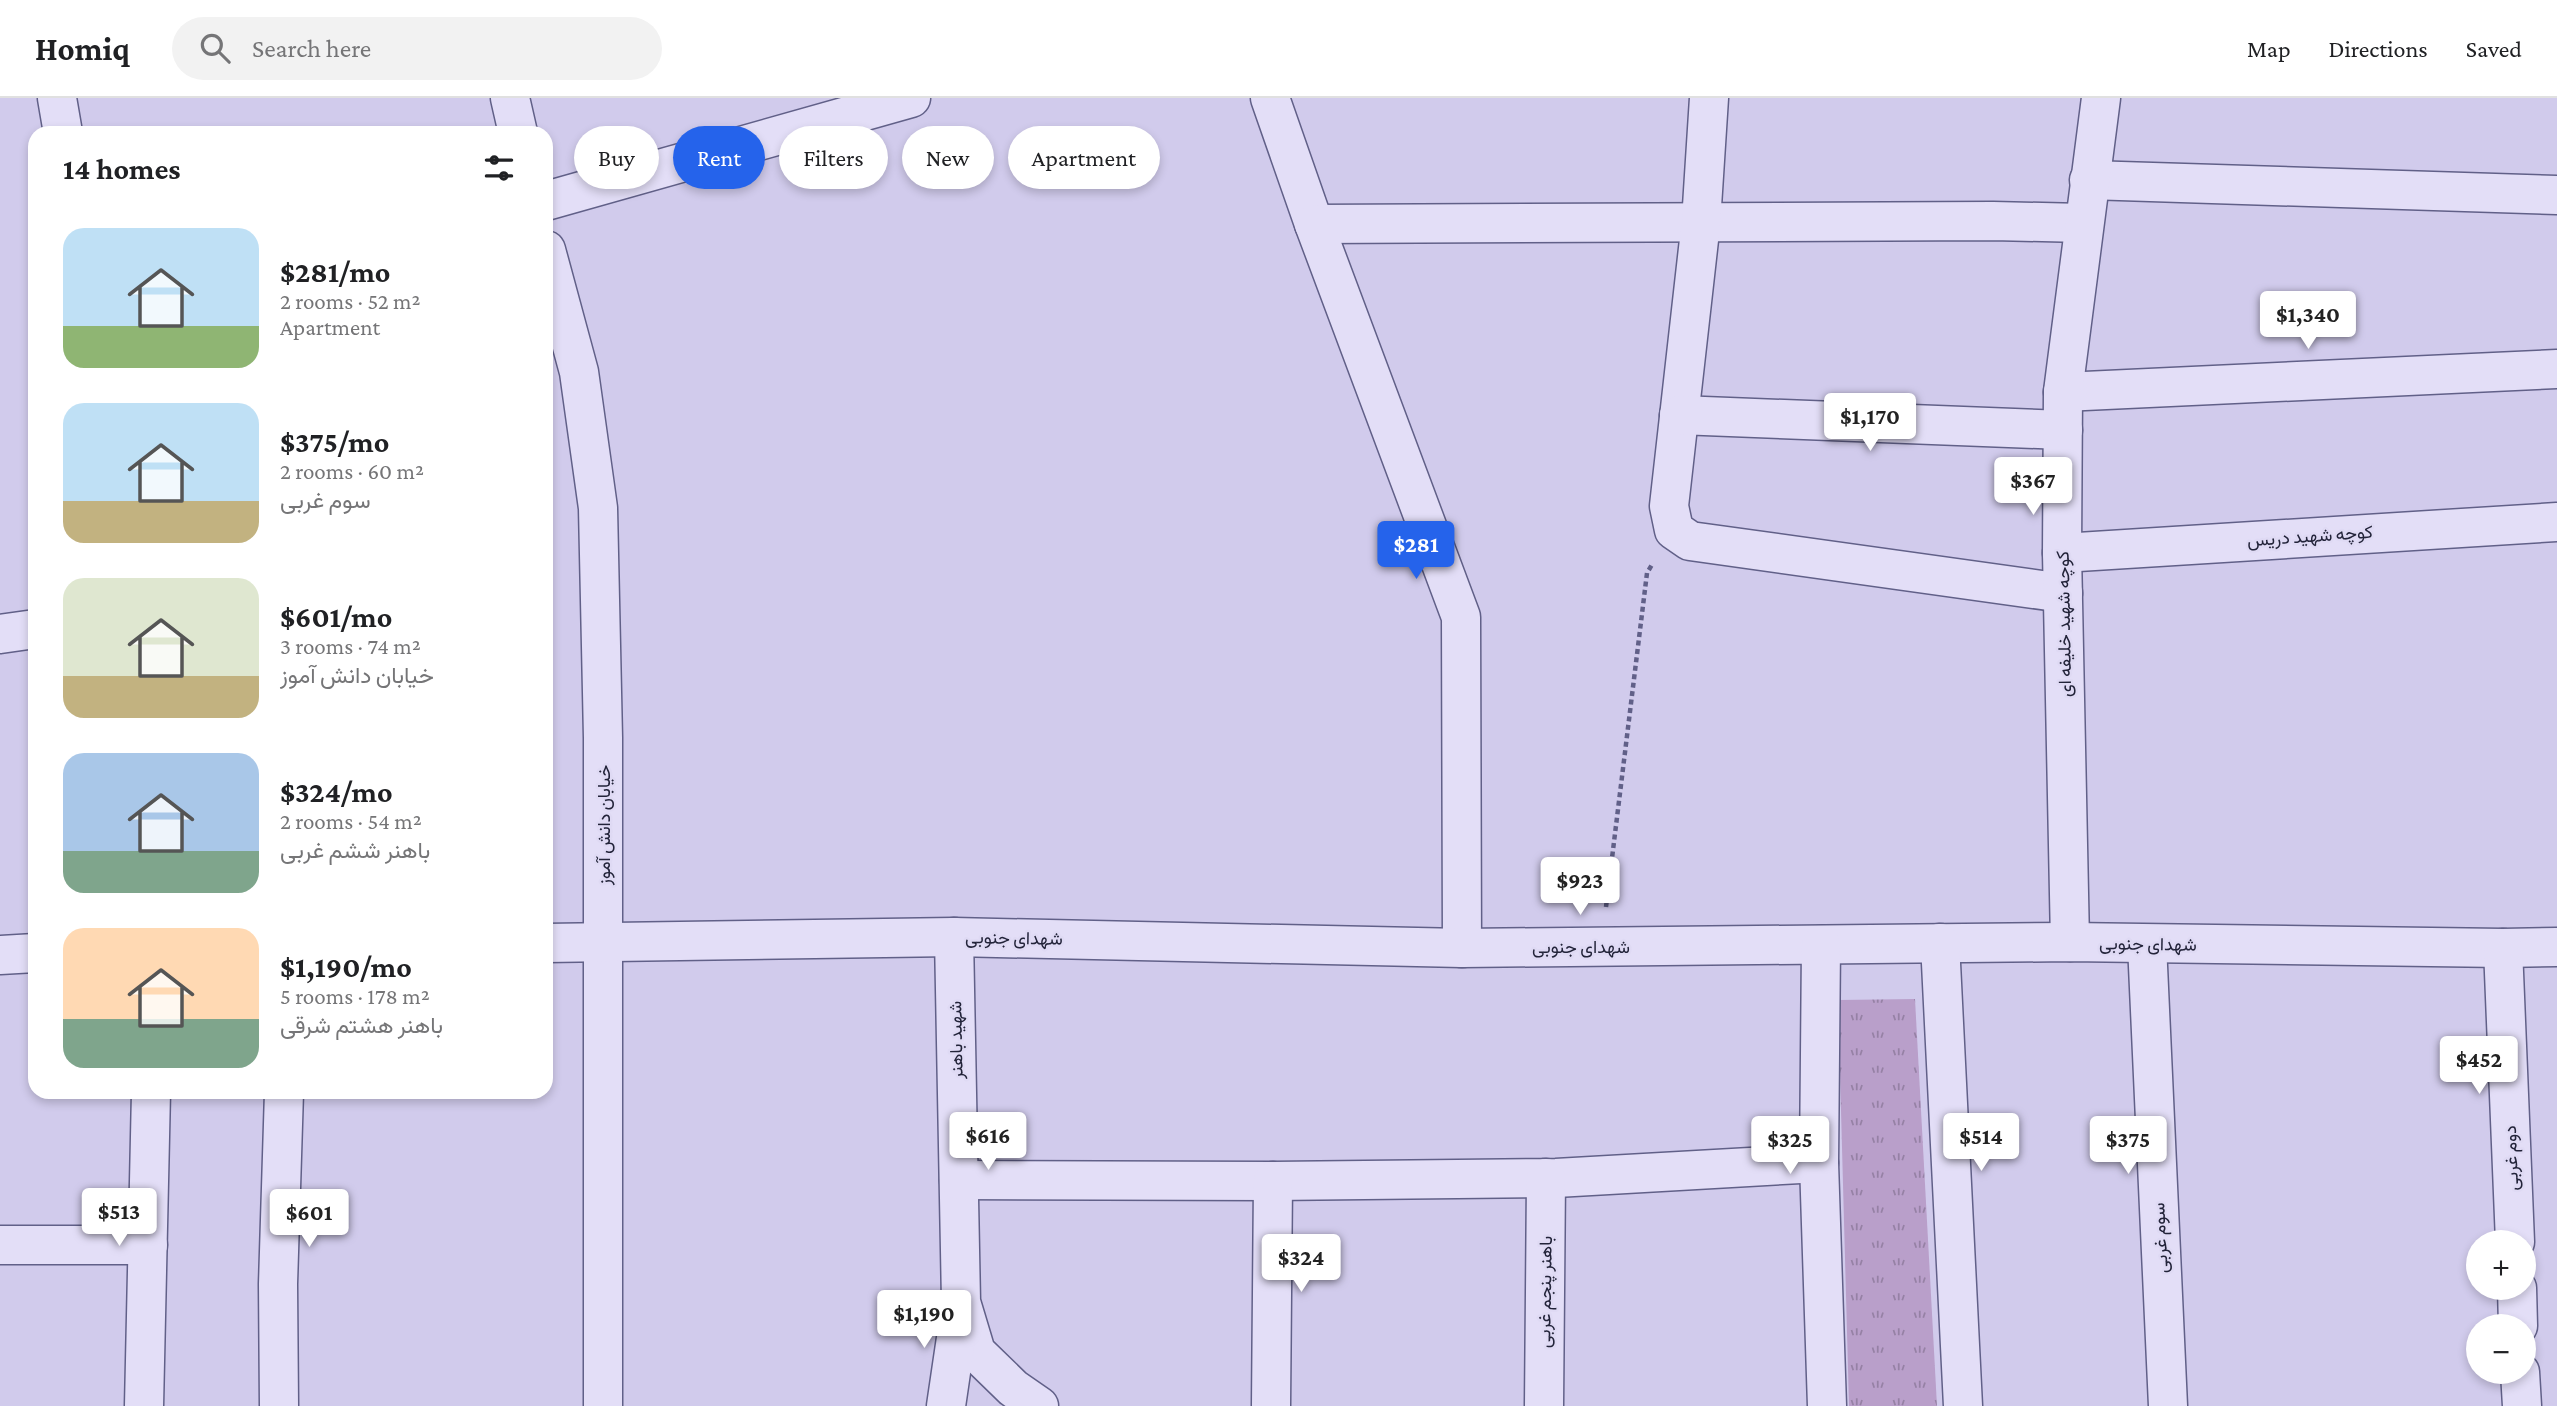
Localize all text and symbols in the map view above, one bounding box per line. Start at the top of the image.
search box [172,17,662,80]
icon: search [196,29,234,67]
text: Homiq [35,30,130,67]
text: Search here [252,34,371,63]
text: Map [2247,35,2291,62]
text: Directions [2329,35,2428,62]
text: Saved [2466,35,2522,62]
chip: Buy [574,126,659,189]
chip: Rent [673,126,765,189]
chip: Filters [779,126,888,189]
chip: New [902,126,994,189]
chip: Apartment [1008,126,1160,189]
icon: filters [480,149,518,187]
text: 14 homes [63,152,181,185]
text: $281/mo [280,255,390,288]
icon: home [119,256,203,340]
text: 2 rooms · 52 m² [280,288,420,314]
pin: $1,340 [2251,292,2365,351]
text: $1,340 [2276,301,2340,327]
text: Apartment [280,314,380,340]
pin: $1,170 [1813,394,1927,453]
text: $1,170 [1840,403,1900,429]
text: $375/mo [280,425,389,458]
icon: home [119,431,203,515]
text: 2 rooms · 60 m² [280,458,424,484]
pin: $367 [1992,458,2074,517]
text: $367 [2010,467,2056,493]
text: سوم غربی [280,487,371,513]
pin: $281 [1375,522,1457,581]
street label: کوچه شهید دریس [2246,522,2374,552]
text: $281 [1393,531,1439,557]
street label: کوچه شهید خلیفه ای [2053,551,2077,697]
text: $601/mo [280,600,392,633]
icon: home [119,606,203,690]
text: 3 rooms · 74 m² [280,633,421,659]
text: خیابان دانش آموز [280,662,434,688]
street label: خیابان دانش آموز [594,765,615,886]
text: $324/mo [280,775,393,808]
icon: home [119,781,203,865]
text: 2 rooms · 54 m² [280,808,422,834]
text: باهنر ششم غربی [280,837,430,863]
pin: $923 [1539,858,1621,917]
text: $923 [1557,867,1603,893]
street label: شهدای جنوبی [965,927,1063,950]
street label: شهدای جنوبی [2099,933,2197,956]
street label: شهدای جنوبی [1532,937,1630,958]
text: $1,190/mo [280,950,412,983]
icon: home [119,956,203,1040]
text: 5 rooms · 178 m² [280,983,430,1009]
street label: شهید باهنر [945,1001,968,1080]
text: باهنر هشتم شرقی [280,1012,443,1038]
pin: $452 [2438,1037,2520,1096]
text: $452 [2456,1046,2502,1072]
pin: $616 [947,1112,1029,1172]
pin: $514 [1940,1114,2022,1173]
pin: $325 [1749,1116,1831,1176]
pin: $375 [2087,1116,2169,1176]
text: $616 [965,1122,1011,1148]
text: $514 [1959,1123,2003,1149]
street label: دوم غربی [2500,1125,2524,1191]
text: $325 [1767,1126,1813,1152]
text: $375 [2106,1126,2150,1152]
pin: $513 [78,1188,160,1248]
pin: $601 [268,1190,350,1249]
text: $513 [98,1198,140,1224]
text: $601 [286,1199,332,1225]
street label: سوم غربی [2148,1202,2174,1274]
map controls [2466,1230,2536,1384]
button: + [2466,1230,2536,1300]
pin: $324 [1260,1234,1342,1294]
street label: باهنر پنجم غربی [1534,1236,1558,1348]
text: $324 [1278,1244,1324,1270]
pin: $1,190 [867,1290,981,1350]
text: $1,190 [893,1300,955,1326]
button: − [2466,1314,2536,1384]

